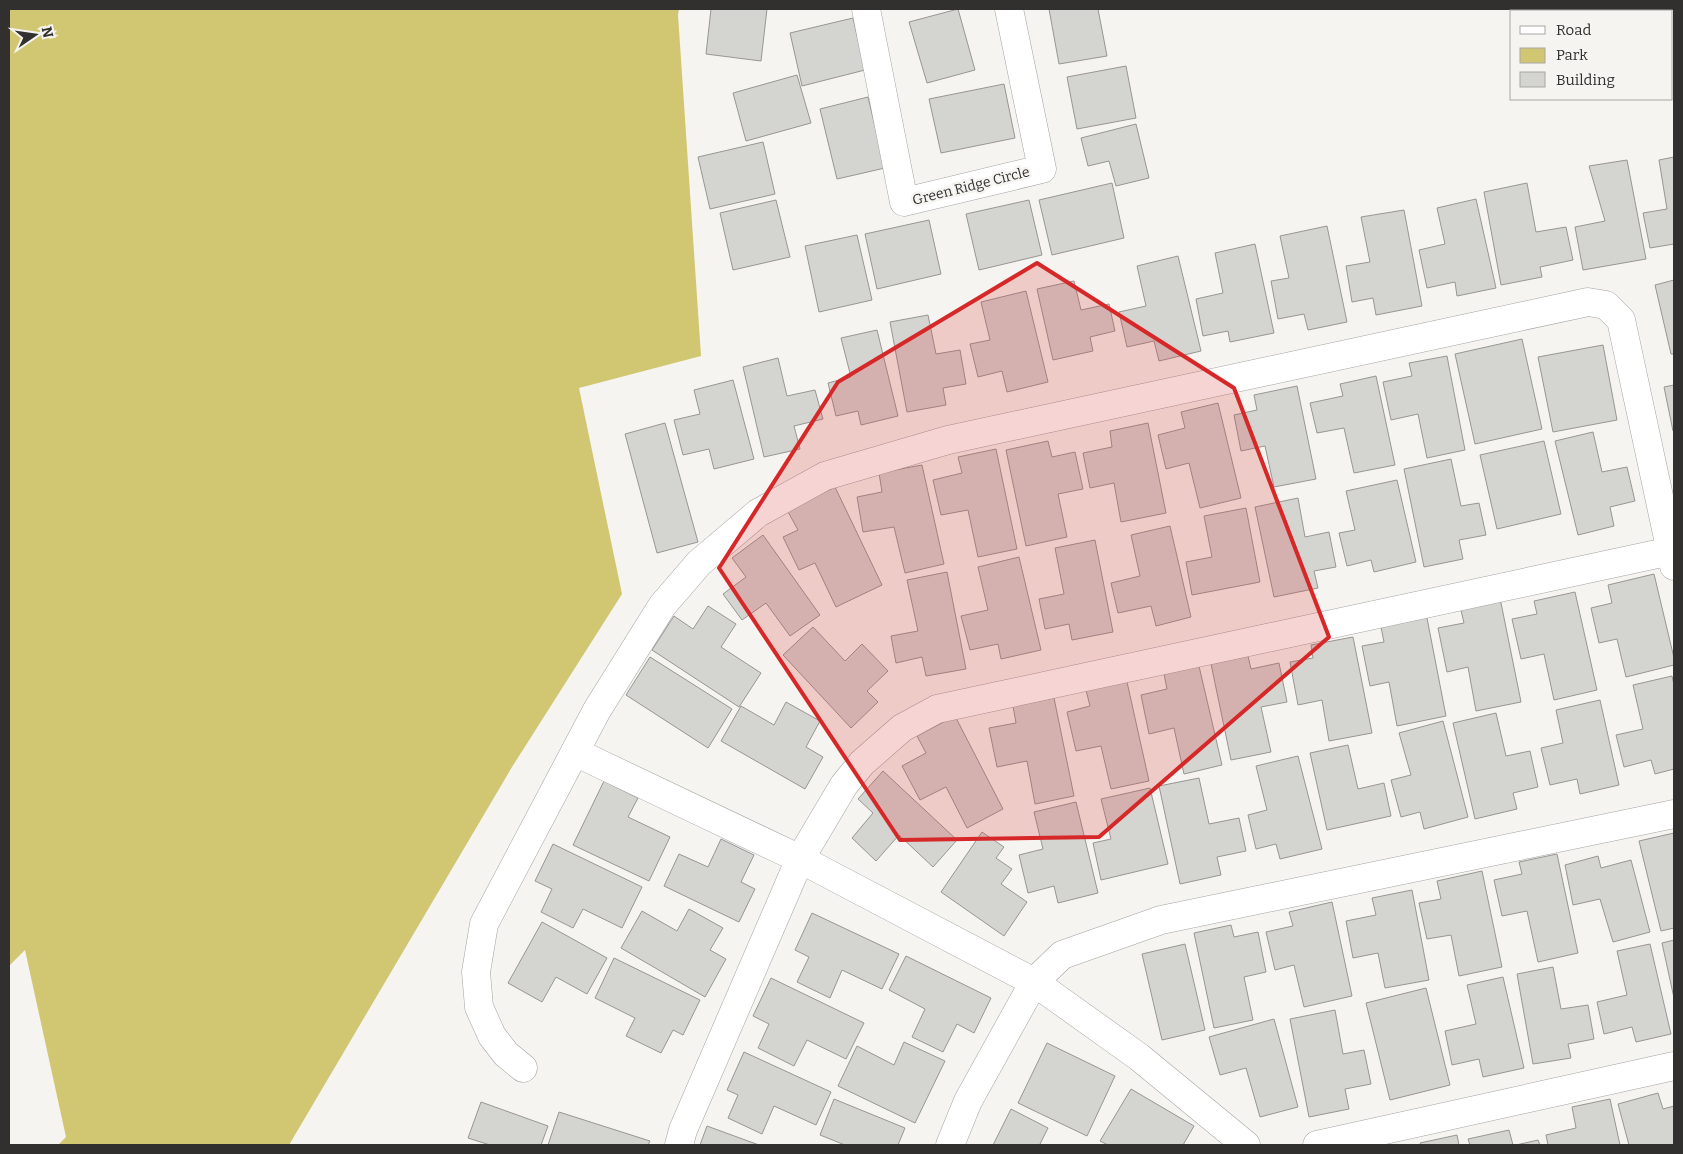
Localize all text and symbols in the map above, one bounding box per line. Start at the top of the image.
north arrow [10,10,60,60]
legend [1510,10,1673,100]
text: Road [1556,21,1591,39]
text: N [38,25,57,40]
text: Park [1556,46,1588,64]
text: Building [1556,71,1615,89]
street label: Green Ridge Circle [911,163,1031,209]

